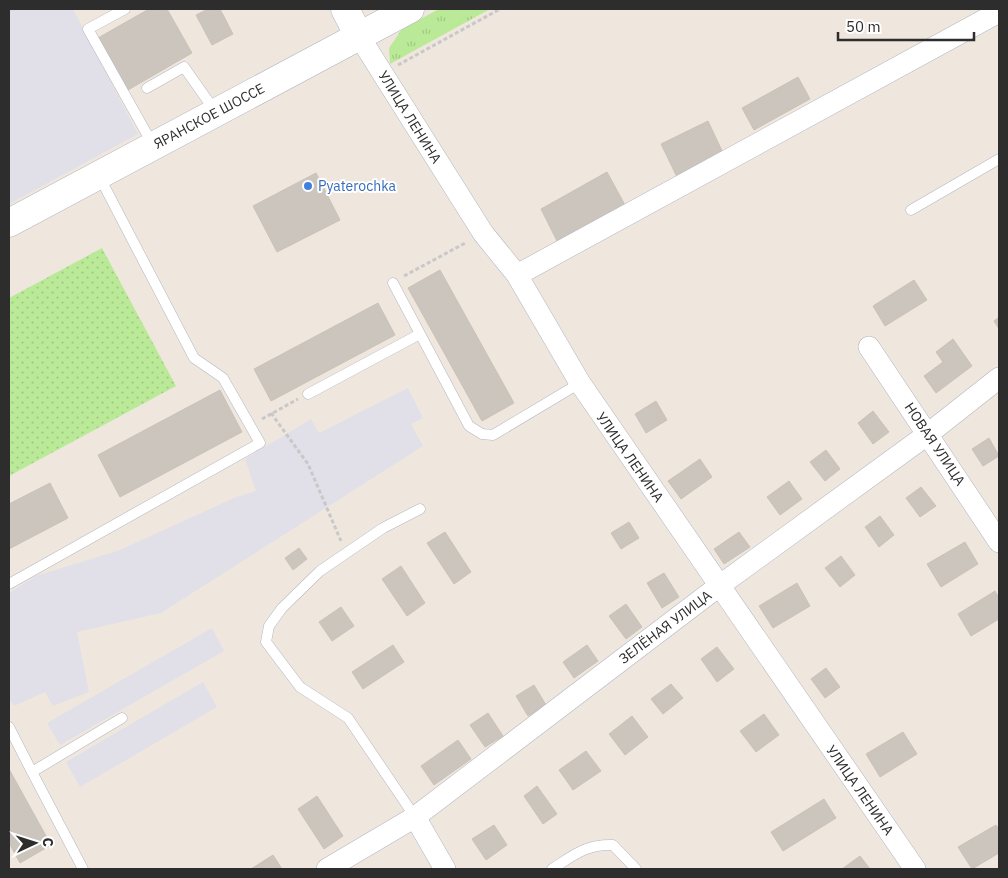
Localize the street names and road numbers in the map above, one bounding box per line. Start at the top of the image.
street label: УЛИЦА ЛЕНИНА [374,67,446,167]
street label: ЯРАНСКОЕ ШОССЕ [150,79,268,153]
street label: НОВАЯ УЛИЦА [901,399,969,489]
street label: УЛИЦА ЛЕНИНА [592,408,668,506]
street label: ЗЕЛЁНАЯ УЛИЦА [615,586,715,668]
street label: УЛИЦА ЛЕНИНА [822,741,898,839]

